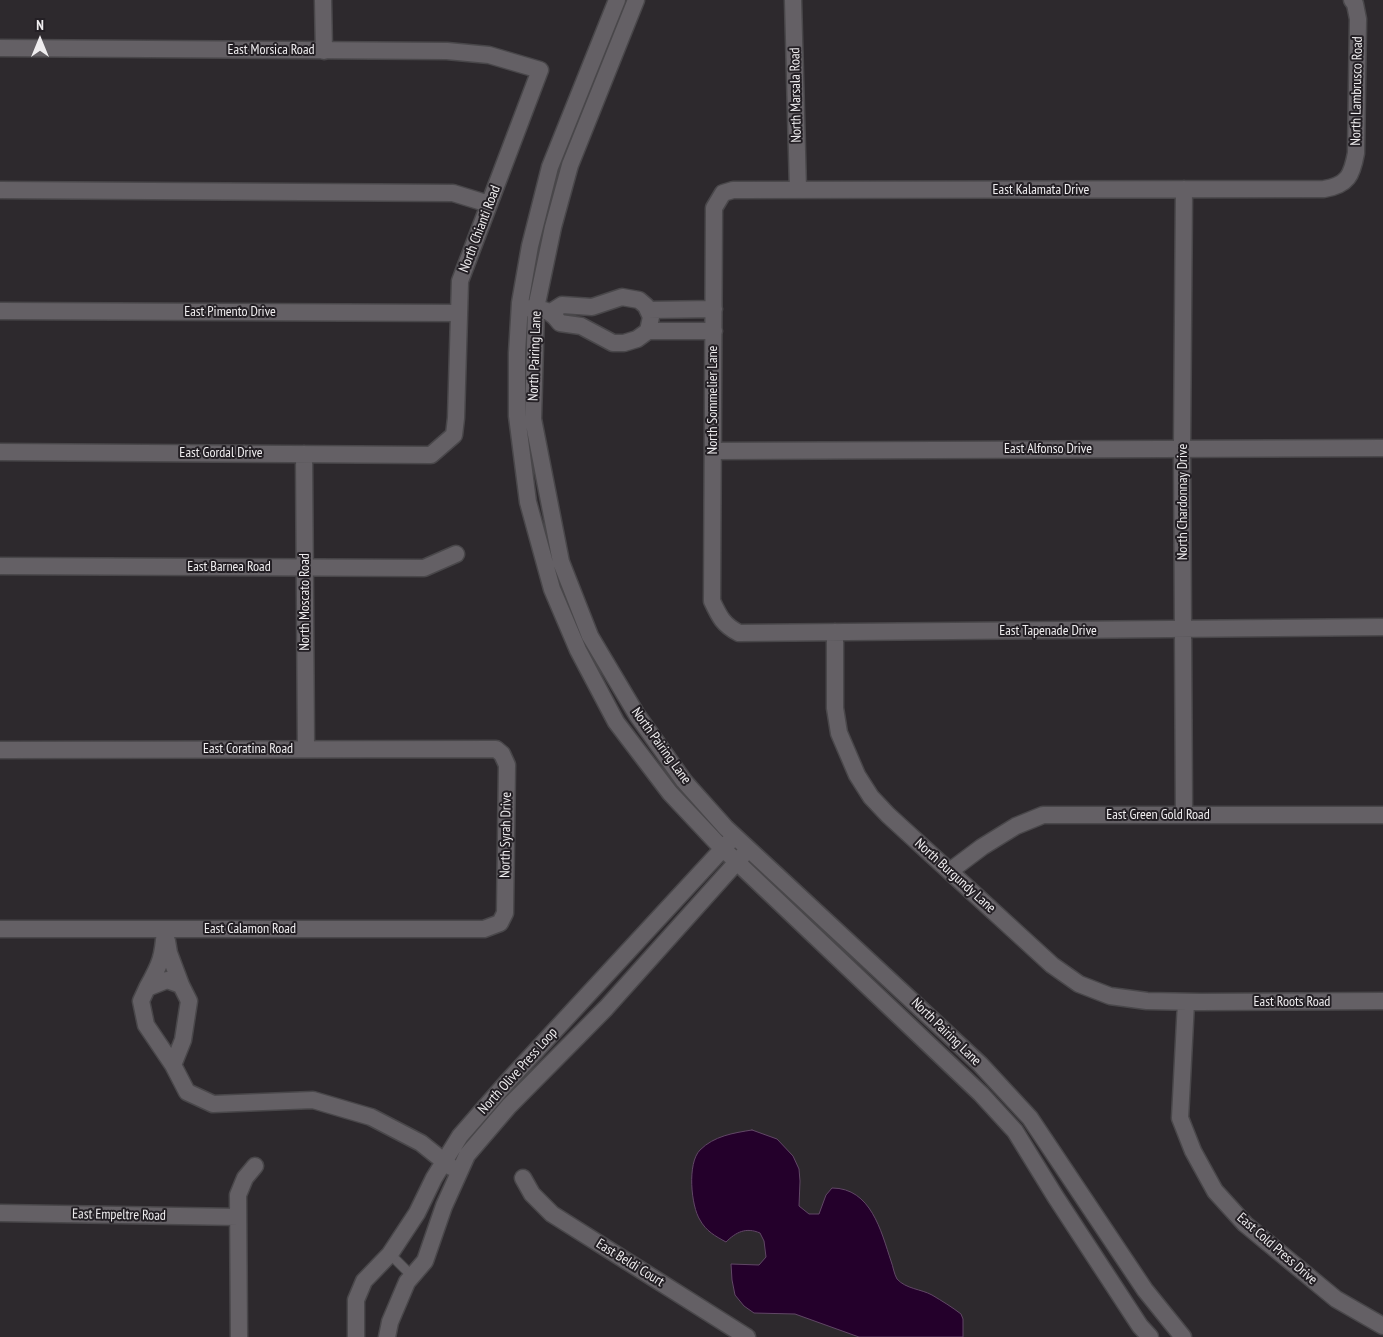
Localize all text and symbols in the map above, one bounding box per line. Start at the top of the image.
north arrow [15,15,65,65]
text: N [36,16,44,34]
street label: North Lambrusco Road [1348,36,1366,146]
street label: East Morsica Road [227,42,315,58]
street label: North Marsala Road [787,47,805,143]
street label: East Kalamata Drive [993,182,1089,198]
street label: North Chianti Road [456,183,504,275]
street label: East Pimento Drive [184,304,276,320]
street label: North Pairing Lane [525,310,545,402]
street label: North Sommelier Lane [705,346,721,454]
street label: East Alfonso Drive [1004,441,1092,457]
street label: North Chardonnay Drive [1175,444,1191,560]
street label: East Gordal Drive [179,445,263,461]
street label: North Moscato Road [297,553,313,651]
street label: East Barnea Road [187,559,271,575]
street label: East Tapenade Drive [999,623,1097,639]
street label: North Pairing Lane [628,704,694,788]
street label: East Coratina Road [203,741,293,757]
street label: North Syrah Drive [497,792,515,878]
street label: East Green Gold Road [1106,807,1210,823]
street label: North Burgundy Lane [911,835,999,917]
street label: East Calamon Road [204,921,296,937]
street label: East Roots Road [1254,994,1330,1010]
street label: North Pairing Lane [908,995,984,1069]
street label: North Olive Press Loop [475,1024,561,1118]
street label: East Empeltre Road [72,1206,166,1224]
street label: East Cold Press Drive [1233,1210,1321,1288]
street label: East Beldi Court [593,1235,667,1291]

